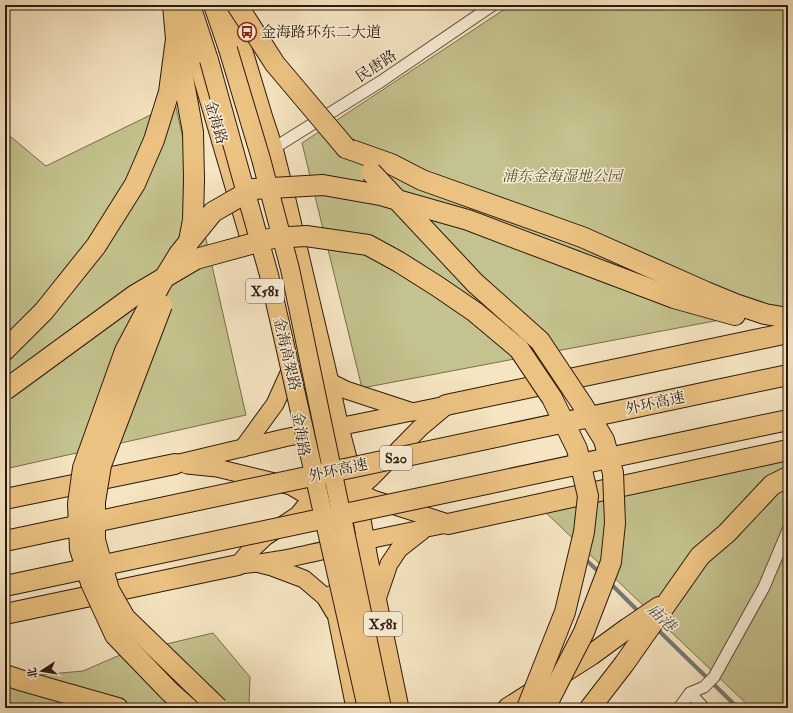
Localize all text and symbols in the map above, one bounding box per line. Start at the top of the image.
bus stop icon: 金海路环东二大道 [236,21,258,43]
place label: 金海路环东二大道 [261,23,381,42]
street label: 民唐路 [352,46,400,87]
street label: 金海路 [200,98,231,146]
park label: 浦东金海湿地公园 [502,167,624,186]
road number: X581 [246,279,284,303]
street label: 金海高架路 [269,315,304,393]
street label: 外环高速 [624,388,686,419]
street label: 金海路 [288,410,313,458]
road number: S20 [380,446,412,470]
street label: 外环高速 [307,455,369,486]
water label: 庙港 [643,599,681,637]
road number: X581 [364,612,402,636]
north arrow [22,651,62,691]
text: 北 [25,666,40,680]

